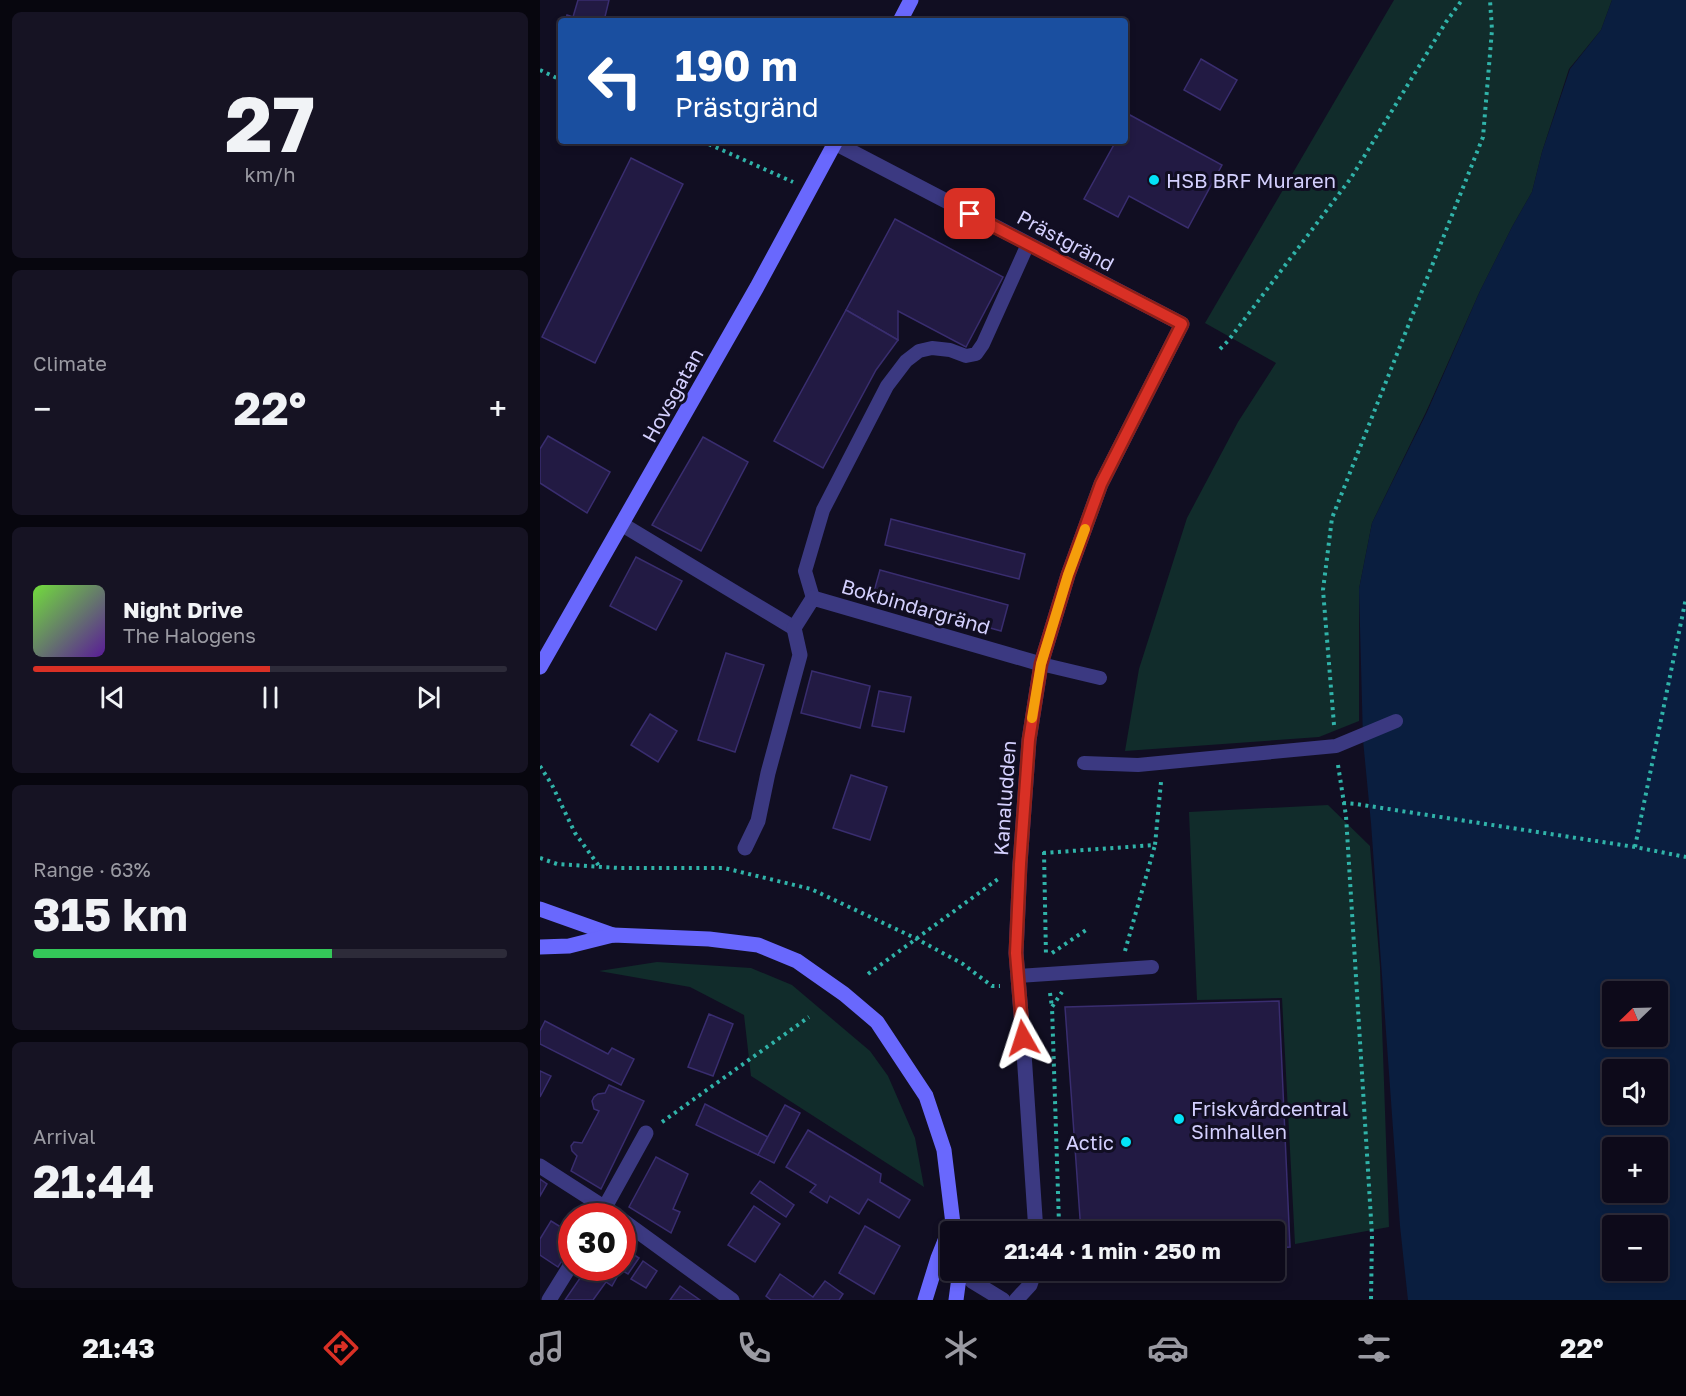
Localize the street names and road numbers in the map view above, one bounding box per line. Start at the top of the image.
street label: Prästgränd [1013,204,1119,276]
street label: Hovsgatan [636,344,708,446]
street label: Bokbindargränd [839,573,993,639]
street label: Kanaludden [988,740,1020,856]

